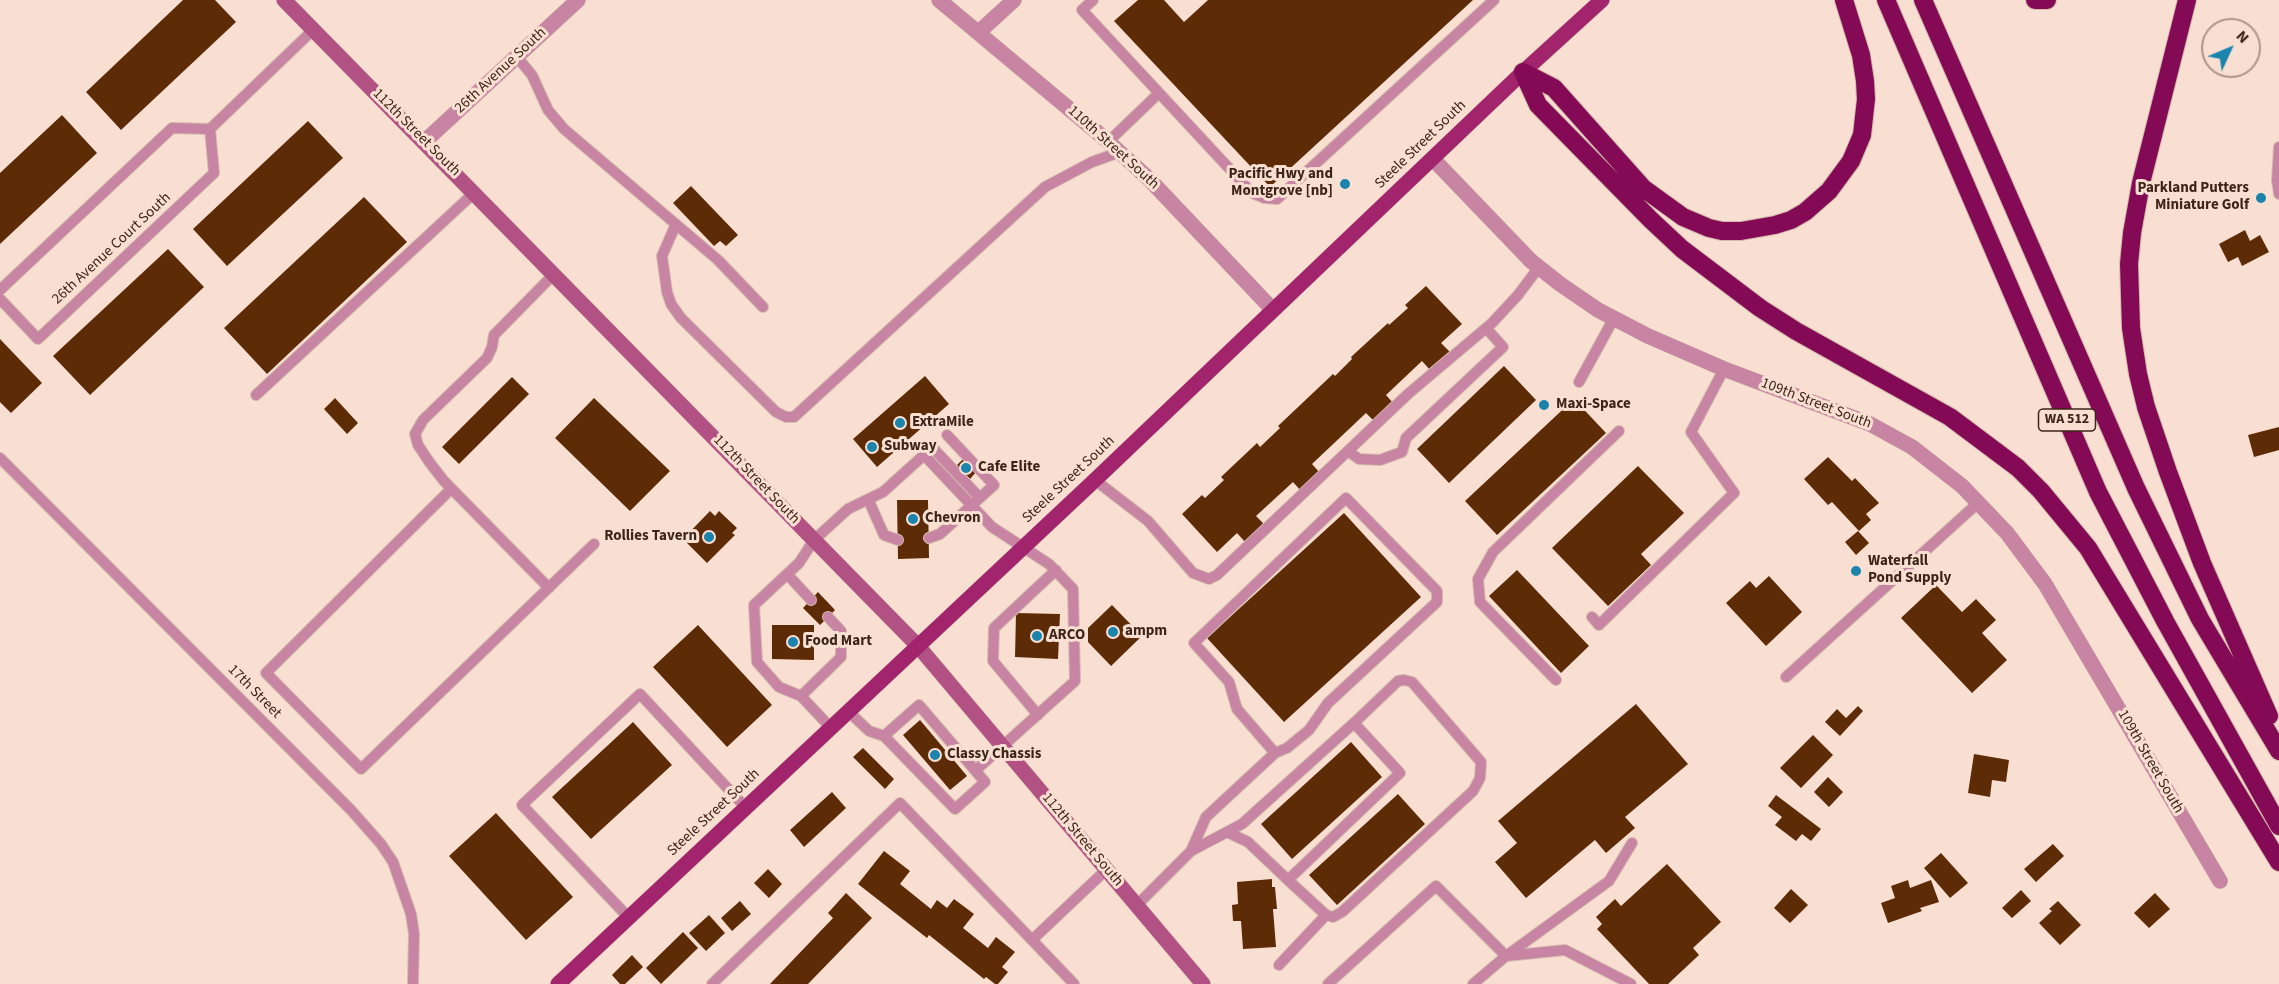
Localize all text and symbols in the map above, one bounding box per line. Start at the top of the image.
north arrow [2201,18,2261,78]
street label: 26th Avenue South [452,24,550,118]
text: N [2231,25,2254,48]
street label: 112th Street South [368,85,464,181]
street label: Steele Street South [1372,97,1470,193]
street label: 110th Street South [1064,102,1162,194]
place label: Pacific Hwy and Montgrove [nb] [1229,166,1333,201]
marker: Pacific Hwy and Montgrove [nb] [1338,177,1352,191]
place label: Parkland Putters Miniature Golf [2137,180,2249,215]
street label: 26th Avenue Court South [49,189,175,309]
marker: Parkland Putters Miniature Golf [2254,191,2268,205]
street label: 109th Street South [1758,375,1874,433]
place label: Maxi-Space [1556,396,1631,414]
marker: Maxi-Space [1537,398,1551,412]
road number: WA 512 [2038,409,2096,431]
place label: ExtraMile [912,414,974,432]
marker: ExtraMile [893,416,907,430]
street label: 112th Street South [709,432,803,528]
street label: Steele Street South [1019,433,1119,527]
place label: Subway [884,438,937,456]
marker: Subway [865,440,879,454]
place label: Cafe Elite [978,459,1040,477]
marker: Cafe Elite [959,461,973,475]
place label: Chevron [925,510,981,528]
marker: Chevron [906,512,920,526]
place label: Rollies Tavern [604,528,697,546]
marker: Rollies Tavern [702,530,716,544]
place label: Waterfall Pond Supply [1868,553,1951,588]
marker: Waterfall Pond Supply [1849,564,1863,578]
place label: ampm [1125,623,1167,641]
marker: ampm [1106,625,1120,639]
place label: ARCO [1049,627,1085,645]
marker: ARCO [1030,629,1044,643]
place label: Food Mart [805,633,872,651]
marker: Food Mart [786,635,800,649]
street label: 17th Street [223,661,285,723]
street label: 109th Street South [2113,707,2187,817]
place label: Classy Chassis [947,746,1041,764]
marker: Classy Chassis [928,748,942,762]
street label: Steele Street South [664,766,764,860]
street label: 112th Street South [1038,790,1126,890]

